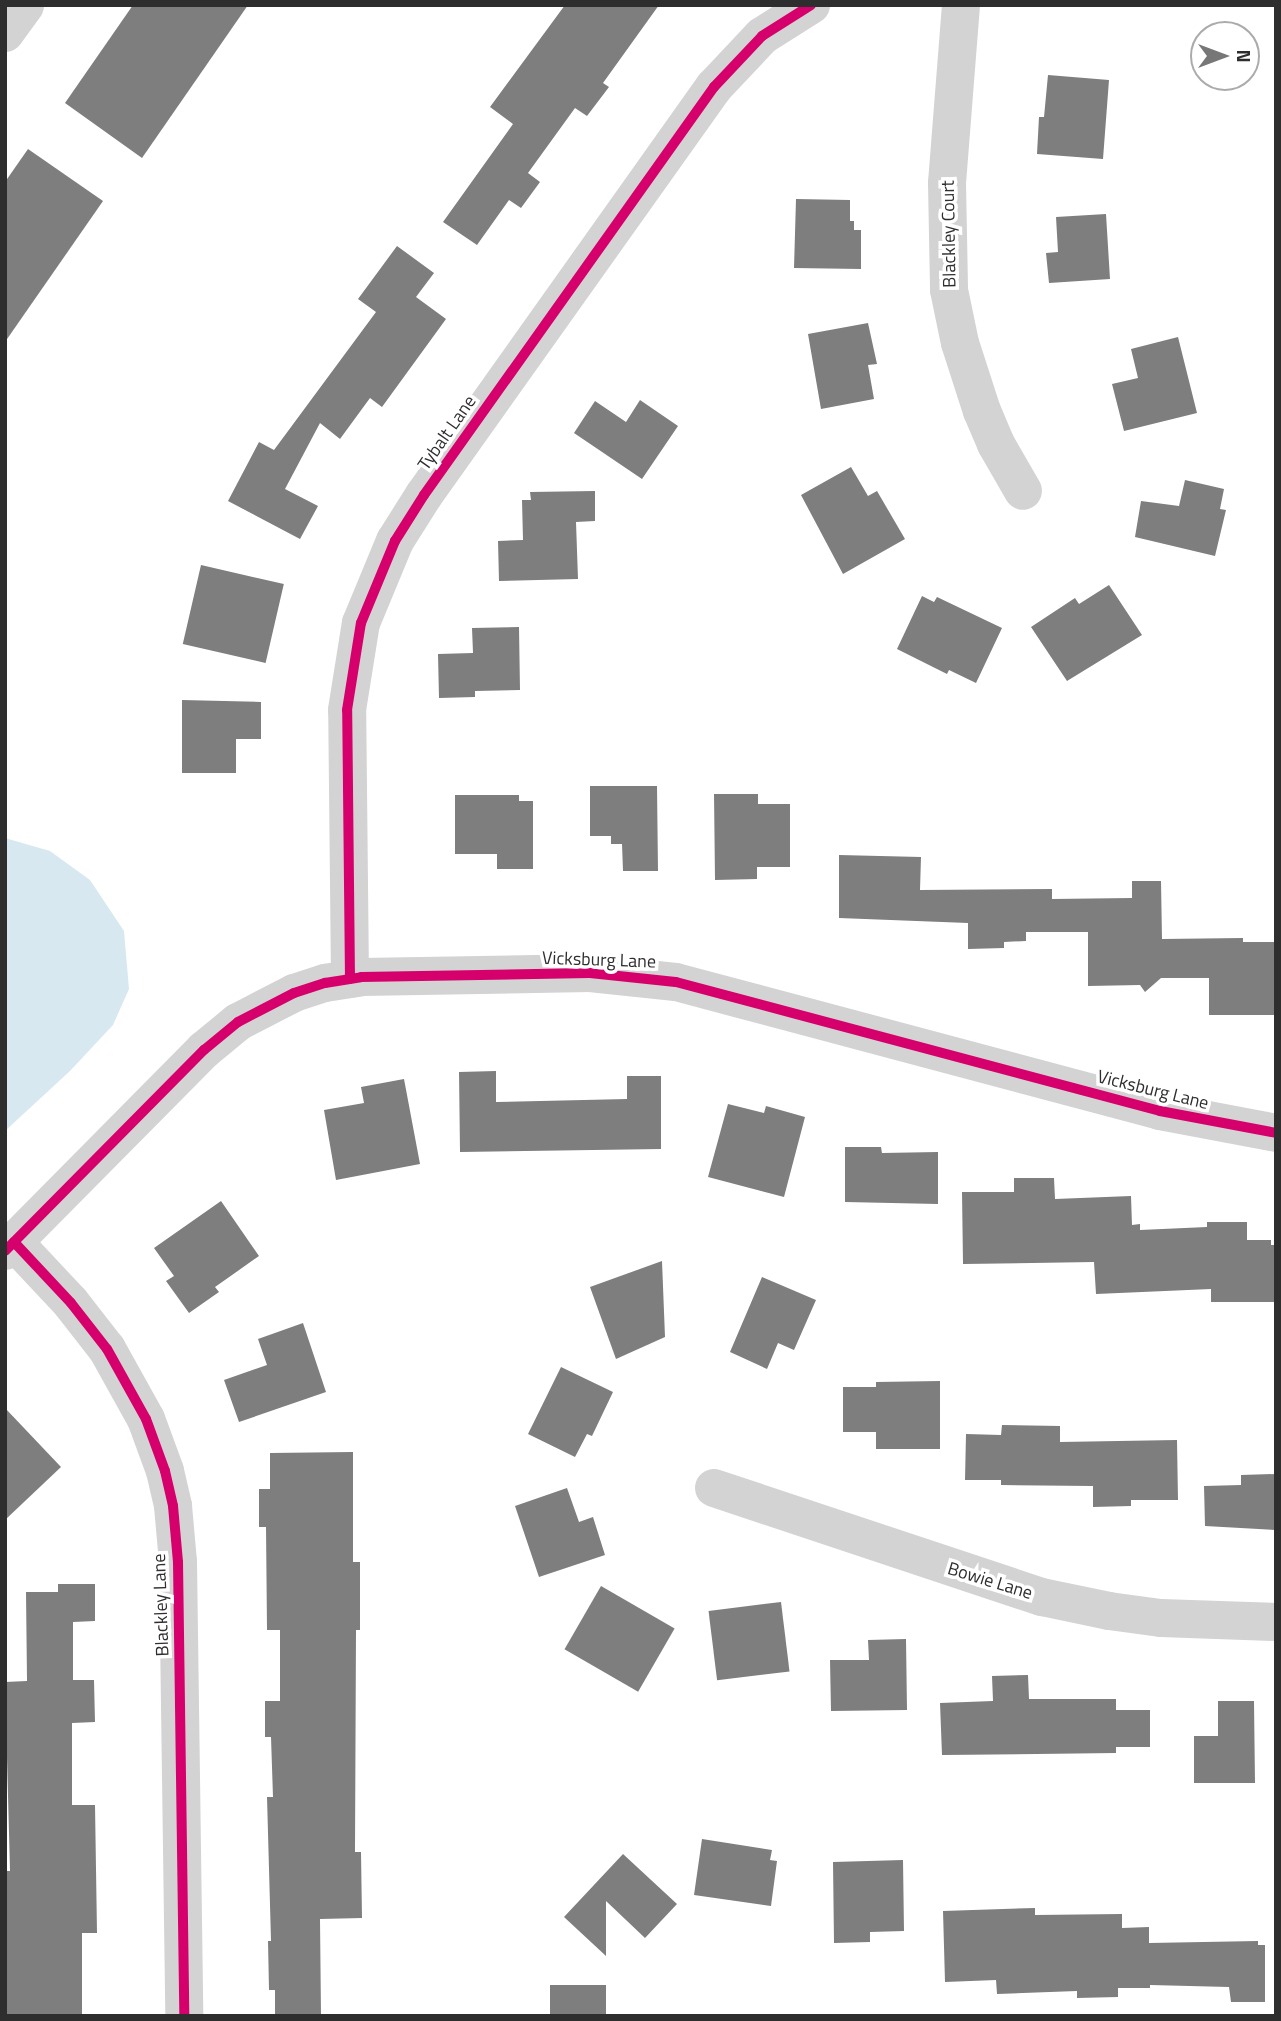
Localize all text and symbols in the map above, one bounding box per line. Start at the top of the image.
north arrow [1190,21,1260,91]
text: N [1230,49,1259,63]
street label: Blackley Court [937,180,961,288]
street label: Tybalt Lane [413,391,481,475]
street label: Vicksburg Lane [542,947,656,973]
street label: Vicksburg Lane [1095,1066,1211,1114]
street label: Blackley Lane [148,1553,174,1657]
street label: Bowie Lane [945,1558,1035,1604]

